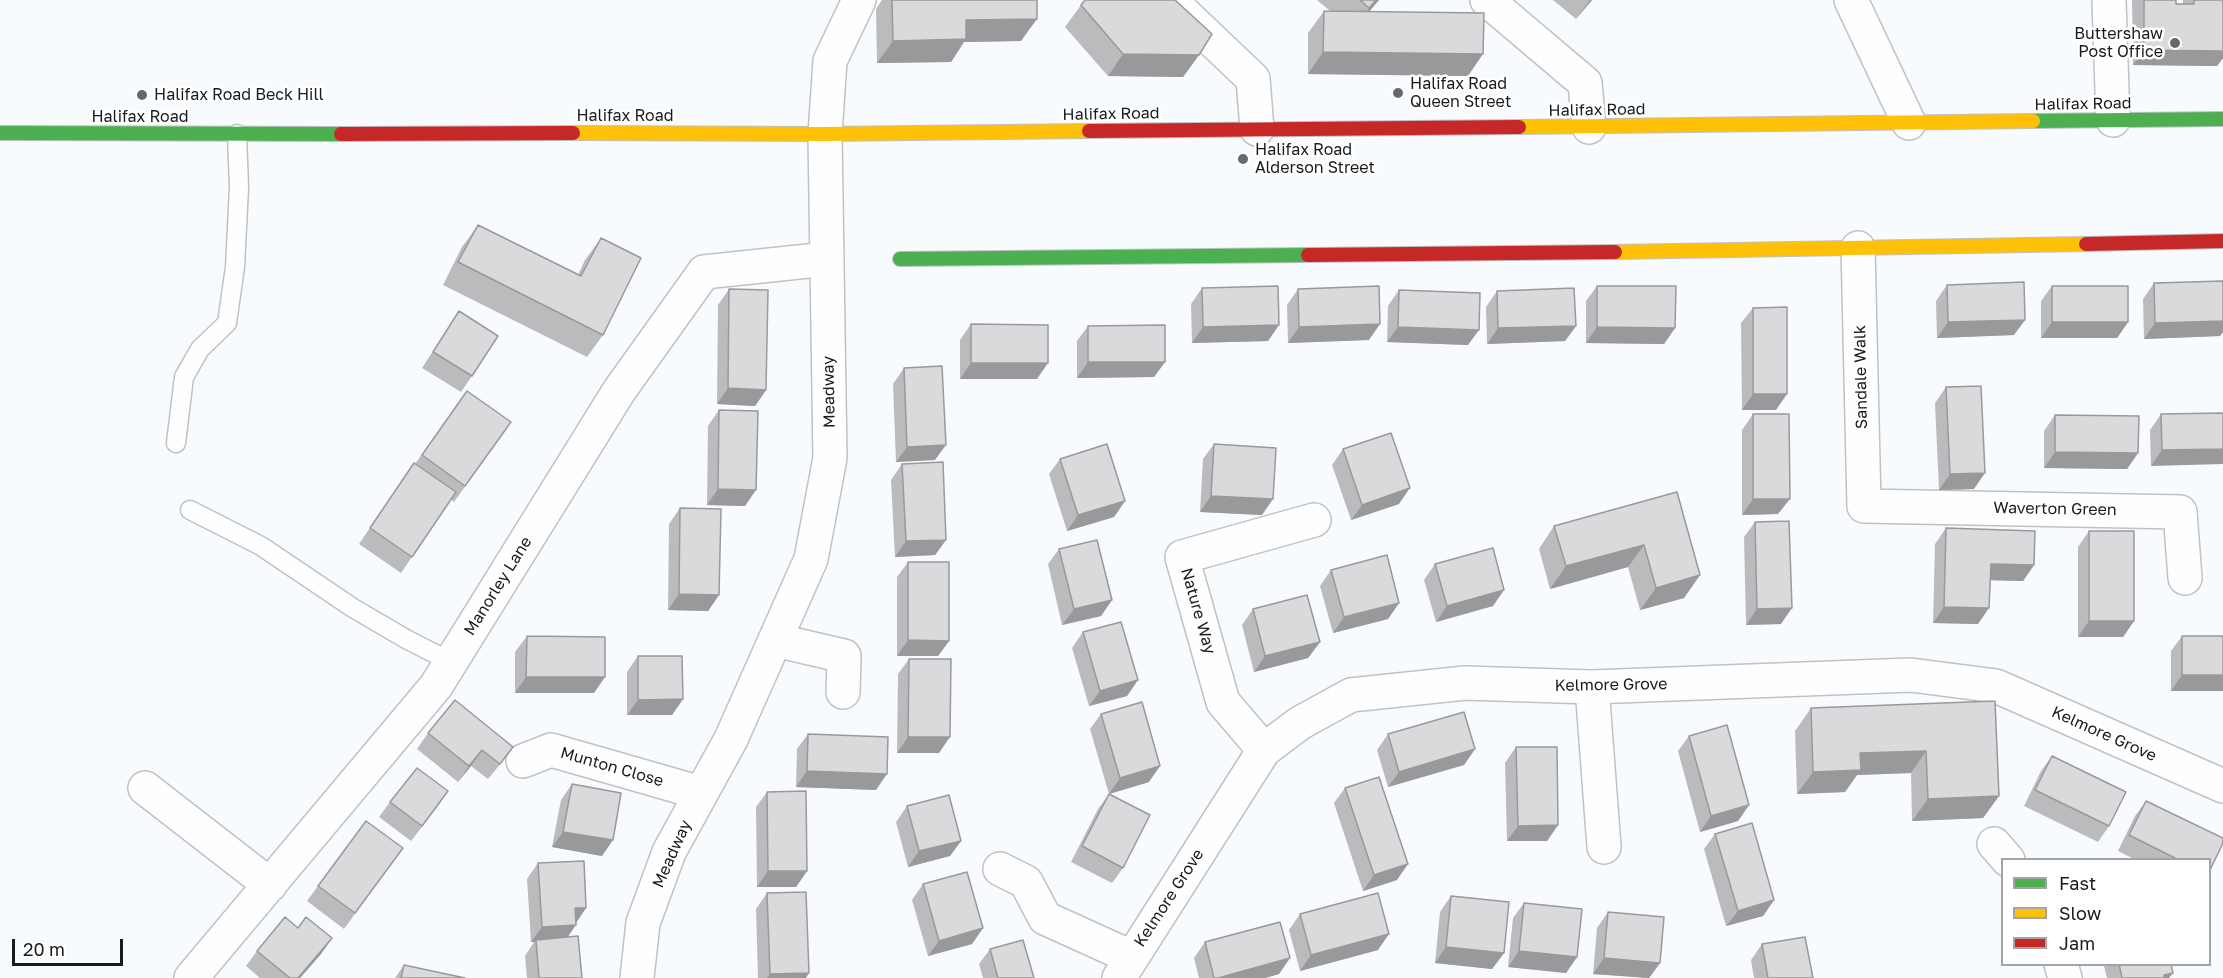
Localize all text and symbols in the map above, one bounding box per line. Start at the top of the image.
place label: Buttershaw Post Office [2074,24,2163,62]
marker: Buttershaw Post Office [2168,36,2182,50]
place label: Halifax Road Queen Street [1410,74,1511,112]
place label: Halifax Road Beck Hill [154,85,324,105]
marker: Halifax Road Queen Street [1391,86,1405,100]
marker: Halifax Road Beck Hill [135,88,149,102]
street label: Halifax Road [2034,94,2132,114]
street label: Halifax Road [1548,100,1646,120]
street label: Halifax Road [1062,104,1160,124]
street label: Halifax Road [576,106,674,126]
street label: Halifax Road [91,107,189,127]
place label: Halifax Road Alderson Street [1255,140,1375,178]
marker: Halifax Road Alderson Street [1236,152,1250,166]
street label: Sandale Walk [1850,325,1872,429]
street label: Meadway [819,356,839,428]
street label: Waverton Green [1993,498,2117,520]
street label: Manorley Lane [460,533,536,639]
street label: Nature Way [1177,566,1219,656]
street label: Kelmore Grove [1554,674,1668,696]
street label: Kelmore Grove [2049,702,2159,766]
street label: Munton Close [558,743,666,791]
street label: Meadway [649,817,695,891]
street label: Kelmore Grove [1130,845,1208,951]
legend [2001,858,2211,966]
text: Fast [2059,872,2096,894]
text: Slow [2059,902,2101,924]
scale bar [15,927,126,965]
text: Jam [2059,932,2095,954]
text: 20 m [23,938,65,960]

